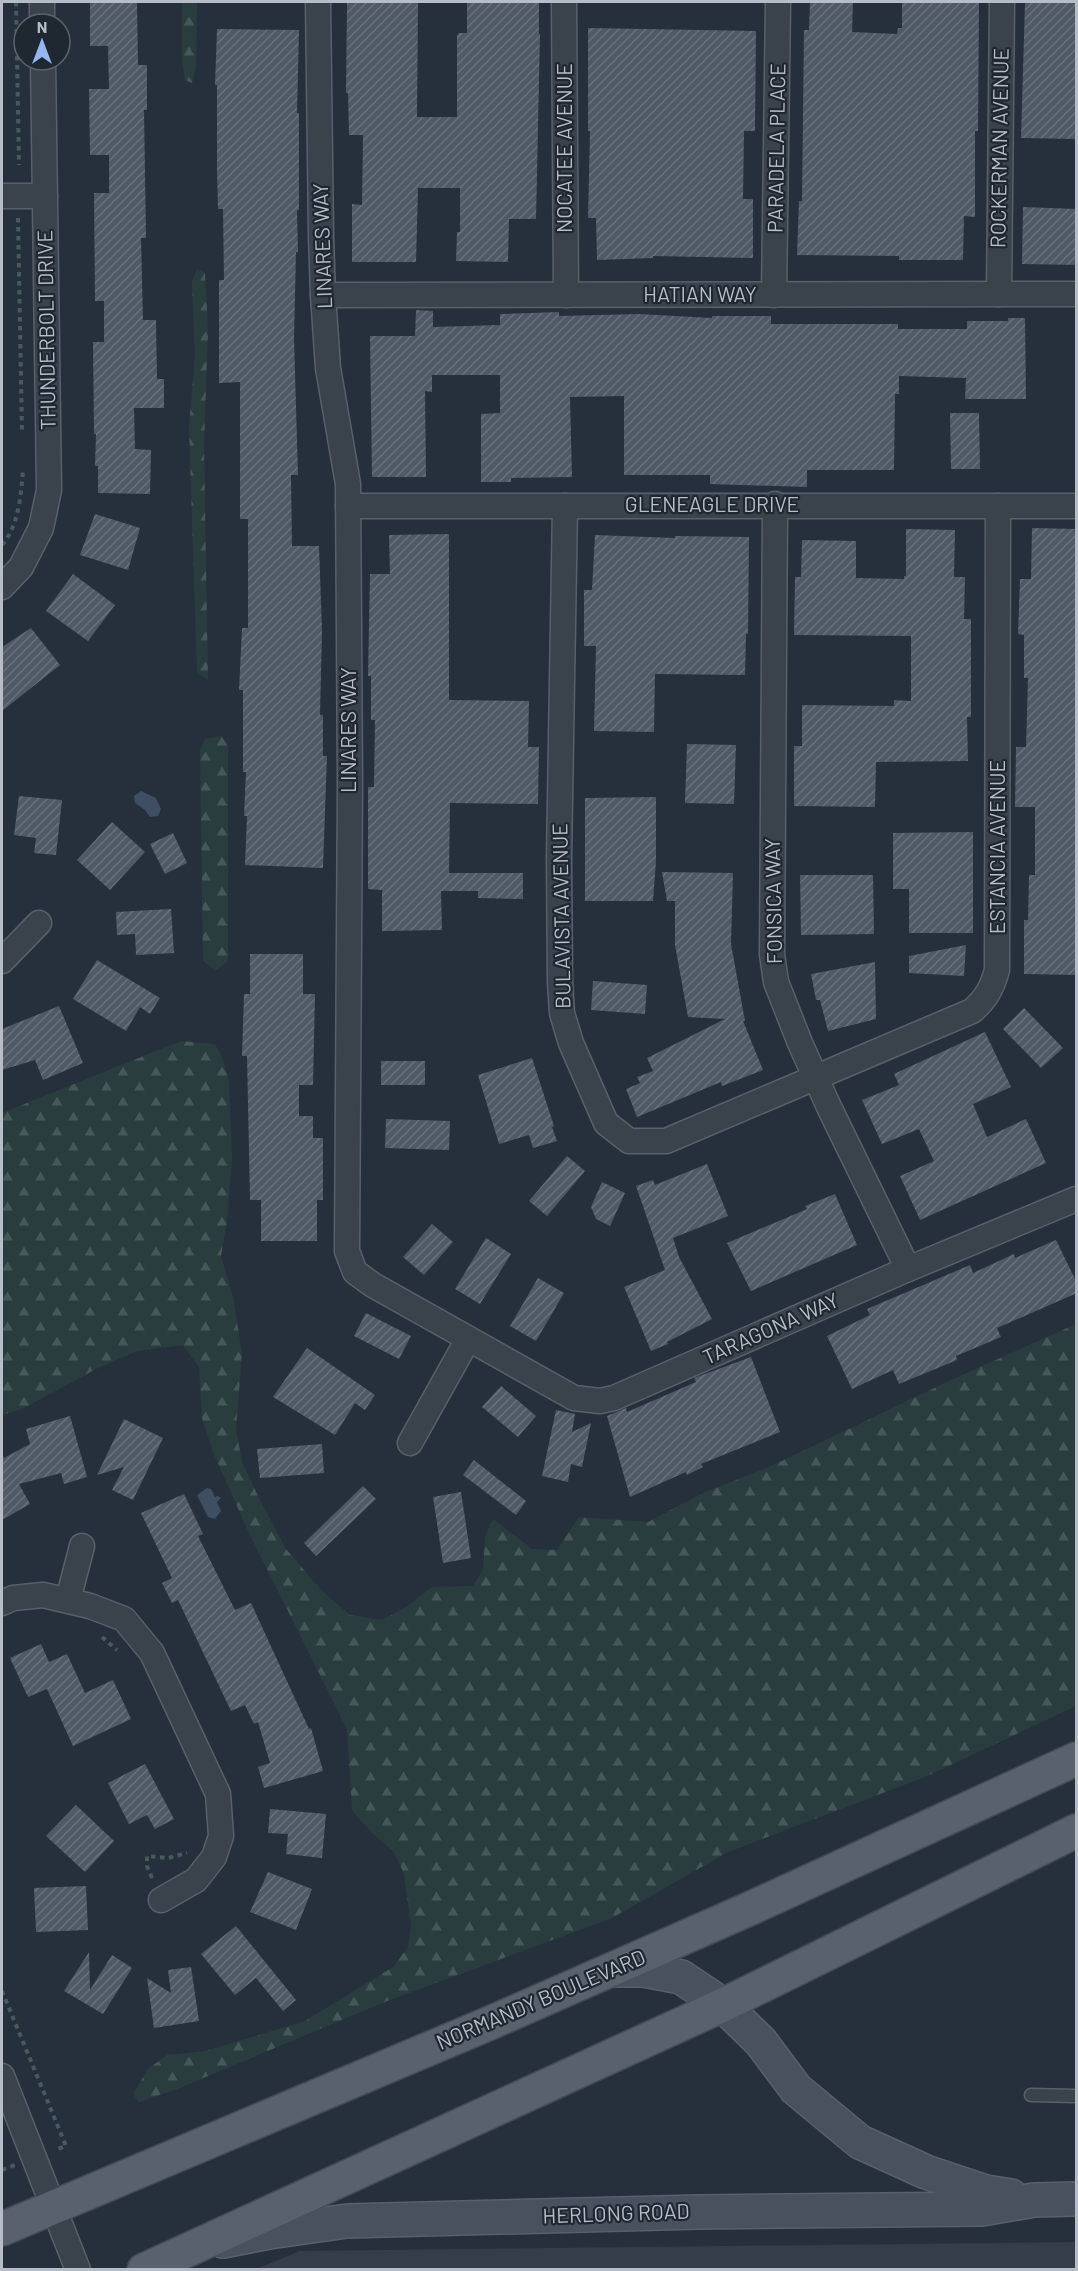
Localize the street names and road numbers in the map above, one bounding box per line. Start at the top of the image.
street label: ROCKERMAN AVENUE [984,48,1013,248]
street label: NOCATEE AVENUE [551,63,576,233]
street label: PARADELA PLACE [762,63,789,233]
street label: LINARES WAY [307,183,336,309]
street label: THUNDERBOLT DRIVE [31,230,60,430]
street label: HATIAN WAY [643,281,757,306]
street label: GLENEAGLE DRIVE [625,491,799,516]
street label: LINARES WAY [335,667,360,793]
street label: ESTANCIA AVENUE [984,760,1009,934]
street label: BULAVISTA AVENUE [546,823,575,1009]
street label: FONSICA WAY [759,838,786,964]
street label: TARAGONA WAY [698,1286,842,1369]
street label: NORMANDY BOULEVARD [432,1943,648,2054]
street label: HERLONG ROAD [542,2197,690,2228]

